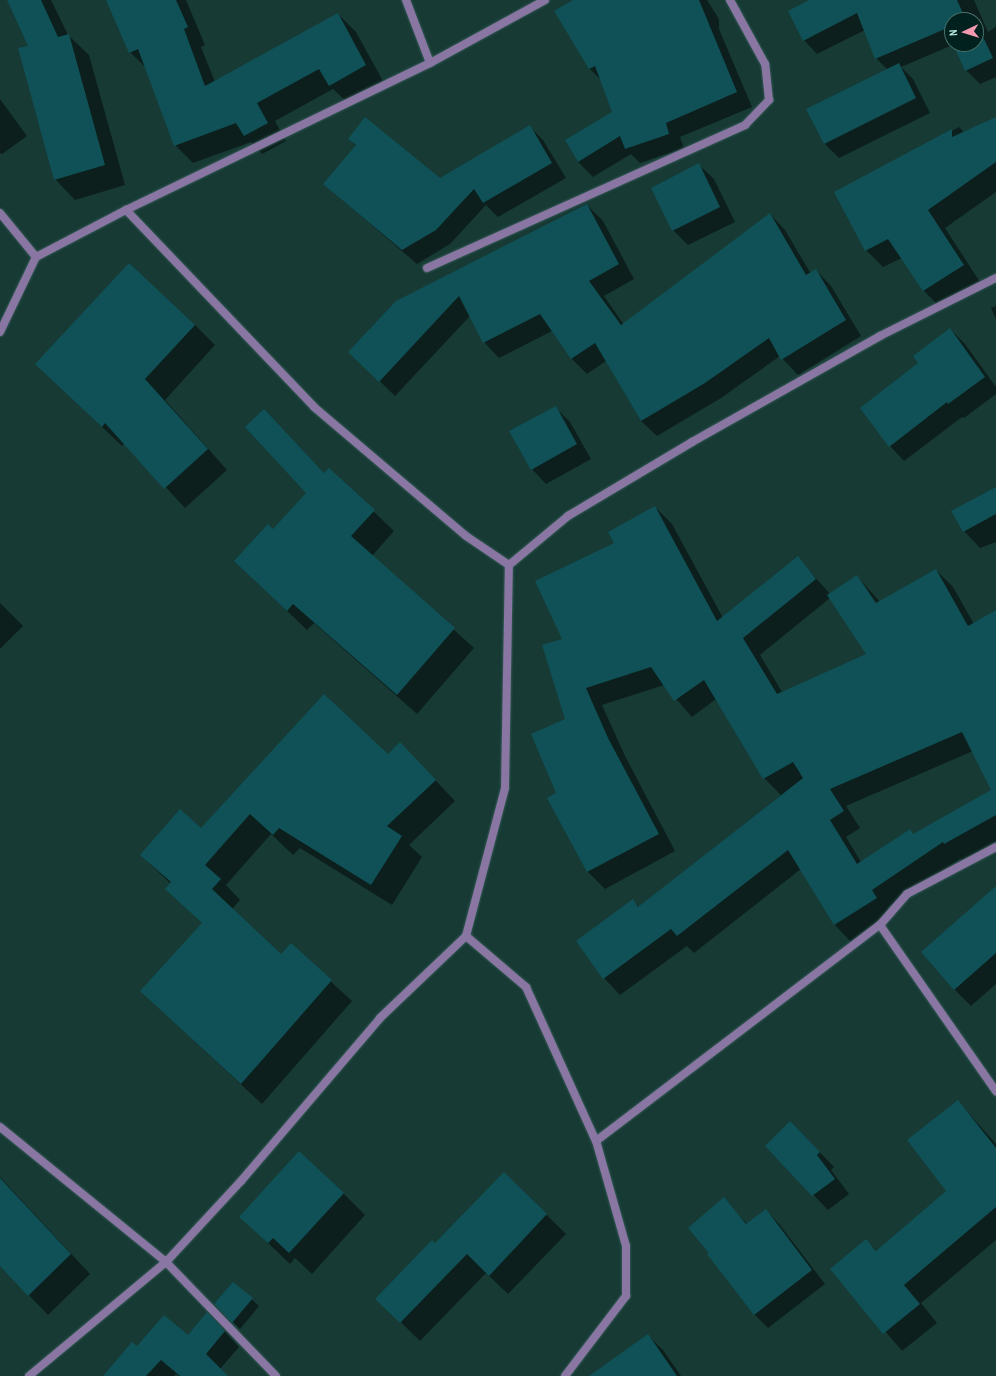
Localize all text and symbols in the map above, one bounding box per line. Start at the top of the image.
north arrow [944,12,984,52]
text: N [946,29,960,37]

